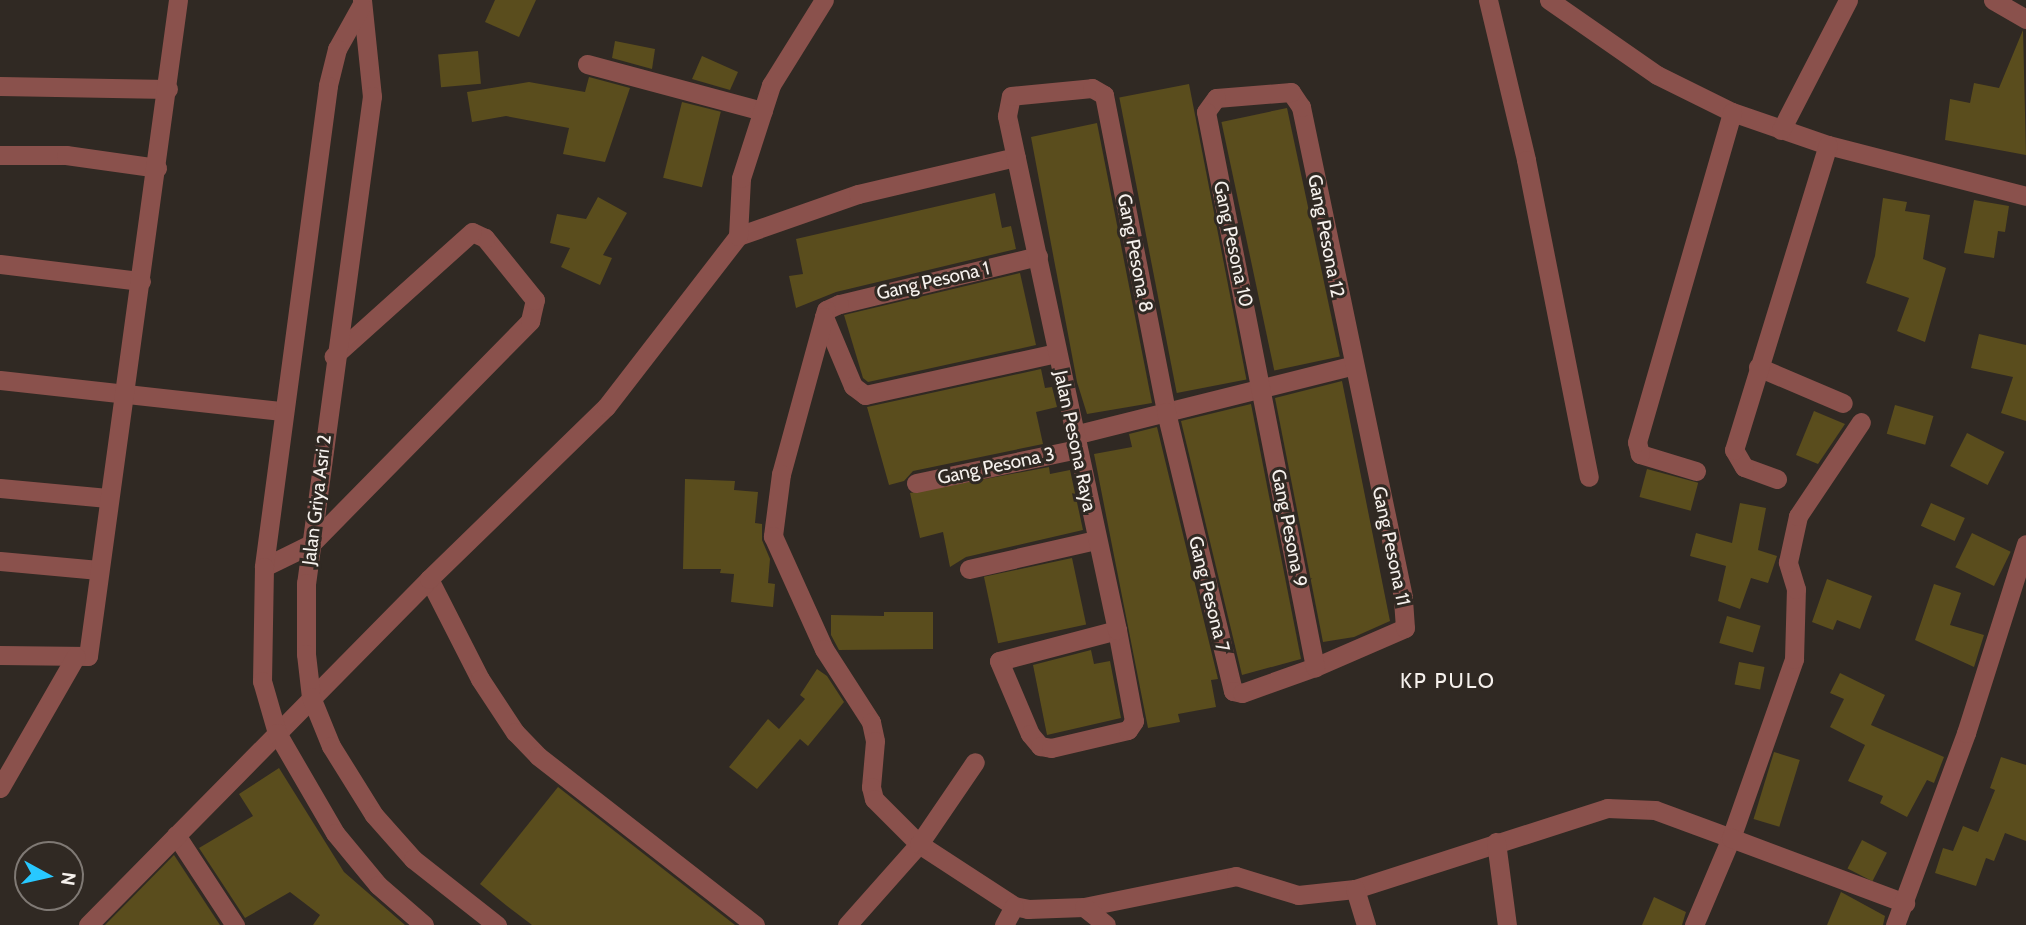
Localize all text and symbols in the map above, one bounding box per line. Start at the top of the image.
street label: Gang Pesona 12 [1303,172,1349,300]
street label: Gang Pesona 10 [1209,179,1257,309]
street label: Gang Pesona 8 [1112,192,1158,314]
street label: Gang Pesona 1 [874,257,992,305]
street label: Jalan Pesona Raya [1049,368,1101,514]
street label: Jalan Griya Asri 2 [298,433,336,567]
street label: Gang Pesona 3 [935,442,1057,490]
street label: Gang Pesona 9 [1266,467,1312,589]
street label: Gang Pesona 11 [1367,484,1415,608]
street label: Gang Pesona 7 [1184,534,1234,654]
district label: KP PULO [1401,668,1495,694]
north arrow [14,841,84,911]
text: N [56,870,81,887]

